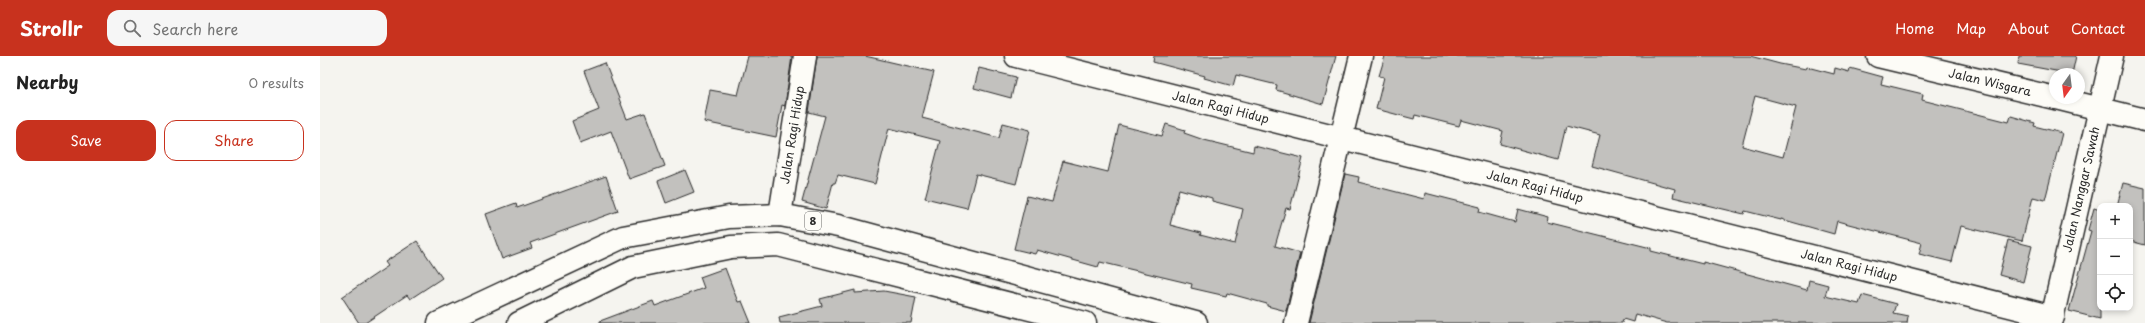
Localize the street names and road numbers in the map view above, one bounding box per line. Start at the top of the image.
street label: Jalan Wisgara [1947,63,2034,100]
street label: Jalan Ragi Hidup [775,84,808,185]
street label: Jalan Ragi Hidup [1171,86,1271,127]
street label: Jalan Nanggar Sawah [2057,124,2104,254]
street label: Jalan Ragi Hidup [1485,165,1585,206]
road number: 8 [805,212,821,230]
street label: Jalan Ragi Hidup [1799,244,1900,286]

